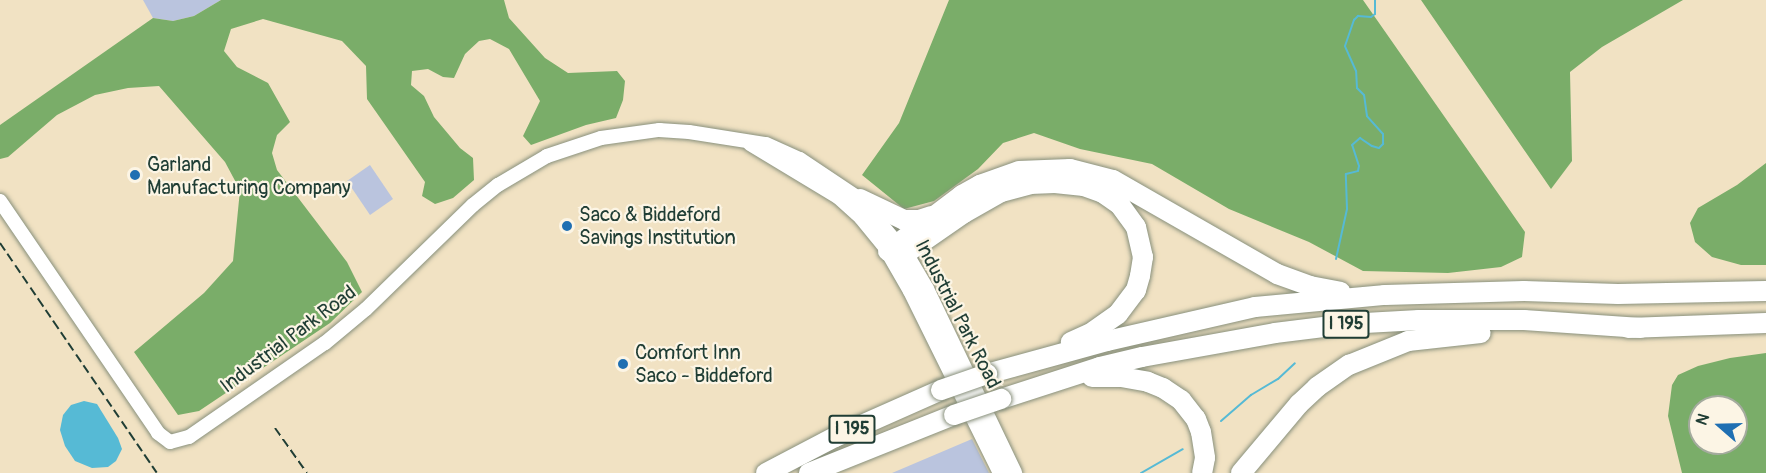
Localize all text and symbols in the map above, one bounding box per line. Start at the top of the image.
place label: Garland Manufacturing Company [147,152,350,199]
marker: Garland Manufacturing Company [128,168,142,182]
place label: Saco & Biddeford Savings Institution [579,202,736,249]
marker: Saco & Biddeford Savings Institution [560,219,574,233]
street label: Industrial Park Road [910,236,1006,392]
street label: Industrial Park Road [215,280,361,398]
road number: I 195 [1322,309,1370,339]
place label: Comfort Inn Saco - Biddeford [635,340,773,387]
marker: Comfort Inn Saco - Biddeford [616,357,630,371]
north arrow [1688,395,1748,455]
text: N [1692,411,1714,428]
road number: I 195 [828,414,876,444]

